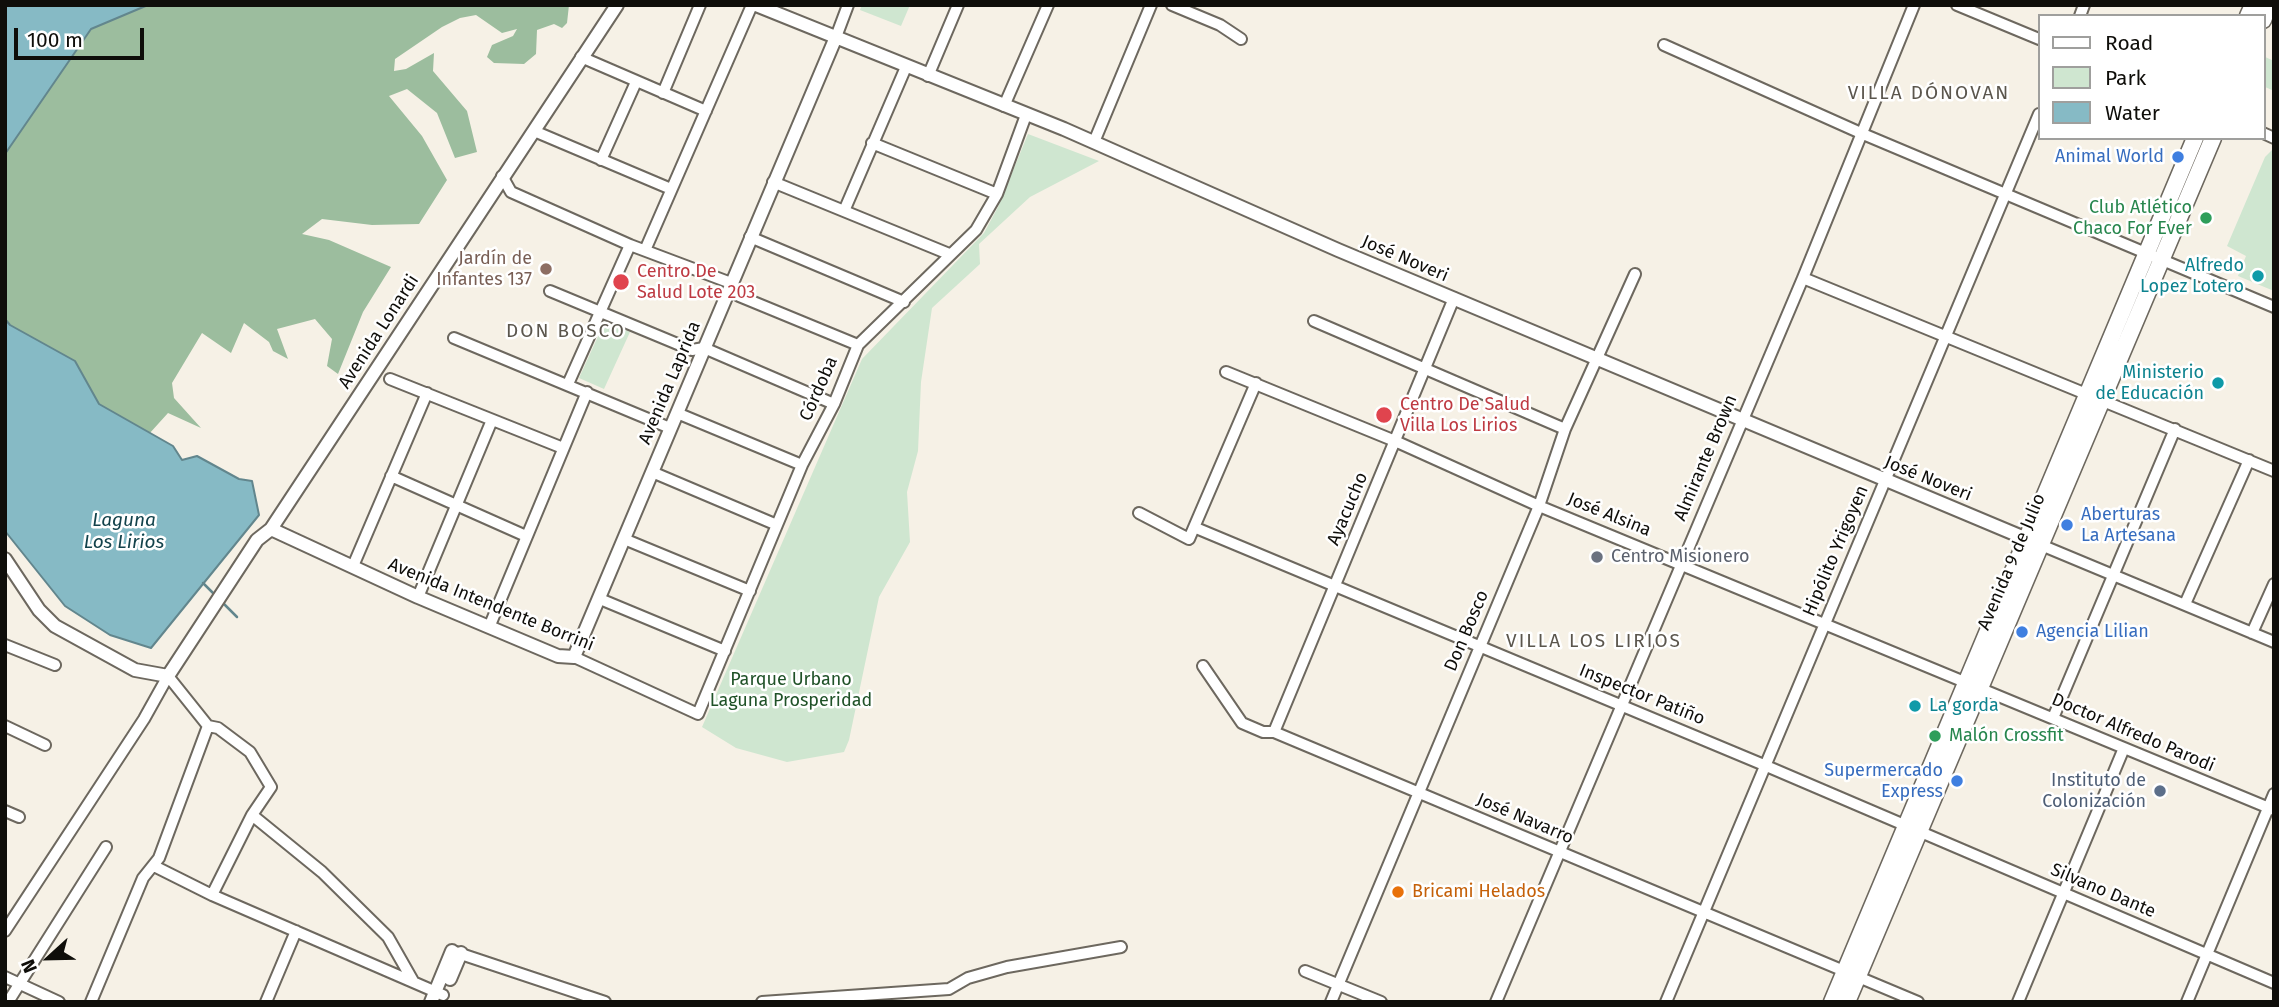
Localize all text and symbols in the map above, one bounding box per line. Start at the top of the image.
scale bar [18,14,147,58]
legend [2038,14,2265,140]
text: 100 m [27,27,83,53]
text: Road [2105,30,2153,56]
text: Park [2105,65,2146,91]
district label: VILLA DÓNOVAN [1849,83,2009,105]
text: Water [2105,100,2160,126]
place label: Animal World [2055,146,2164,168]
marker: Animal World [2170,149,2186,165]
place label: Club Atlético Chaco For Ever [2073,197,2192,240]
marker: Club Atlético Chaco For Ever [2198,210,2214,226]
street label: José Noveri [1358,231,1452,287]
place label: Jardín de Infantes 137 [436,248,532,290]
place label: Alfredo Lopez Lotero [2140,255,2244,298]
marker: Jardín de Infantes 137 [538,261,554,277]
place label: Centro De Salud Lote 203 [637,261,755,304]
marker: Alfredo Lopez Lotero [2250,268,2266,284]
street label: Avenida Lonardi [334,271,424,393]
marker: Centro De Salud Lote 203 [611,272,631,292]
street label: Avenida Laprida [634,318,706,448]
district label: DON BOSCO [507,321,625,343]
street label: Córdoba [795,353,843,425]
place label: Ministerio de Educación [2095,362,2204,404]
marker: Ministerio de Educación [2210,375,2226,391]
street label: Almirante Brown [1670,392,1742,524]
place label: Centro De Salud Villa Los Lirios [1400,394,1530,436]
marker: Centro De Salud Villa Los Lirios [1374,405,1394,425]
street label: José Noveri [1881,452,1975,506]
street label: Ayacucho [1323,469,1373,549]
street label: Hipólito Yrigoyen [1799,482,1873,620]
street label: José Alsina [1564,488,1654,542]
street label: Avenida 9 de Julio [1973,490,2051,634]
place label: Aberturas La Artesana [2081,504,2176,546]
water label: Laguna Los Lirios [84,510,164,554]
marker: Aberturas La Artesana [2059,517,2075,533]
place label: Centro Misionero [1611,546,1750,568]
marker: Centro Misionero [1589,549,1605,565]
street label: Avenida Intendente Borrini [385,554,597,656]
street label: Don Bosco [1440,587,1494,675]
place label: Agencia Lilian [2036,621,2149,643]
marker: Agencia Lilian [2014,624,2030,640]
district label: VILLA LOS LIRIOS [1508,631,1680,653]
street label: Inspector Patiño [1576,660,1708,730]
park label: Parque Urbano Laguna Prosperidad [710,669,872,712]
street label: Doctor Alfredo Parodi [2048,689,2218,777]
place label: La gorda [1929,695,1999,717]
marker: La gorda [1907,698,1923,714]
place label: Malón Crossfit [1949,725,2064,747]
marker: Malón Crossfit [1927,728,1943,744]
place label: Supermercado Express [1824,760,1943,802]
place label: Instituto de Colonización [2042,770,2146,812]
marker: Supermercado Express [1949,773,1965,789]
marker: Instituto de Colonización [2152,783,2168,799]
street label: José Navarro [1473,789,1577,849]
street label: Silvano Dante [2047,859,2159,923]
place label: Bricami Helados [1412,881,1545,903]
marker: Bricami Helados [1390,884,1406,900]
north arrow [14,923,84,993]
text: N [16,956,42,976]

